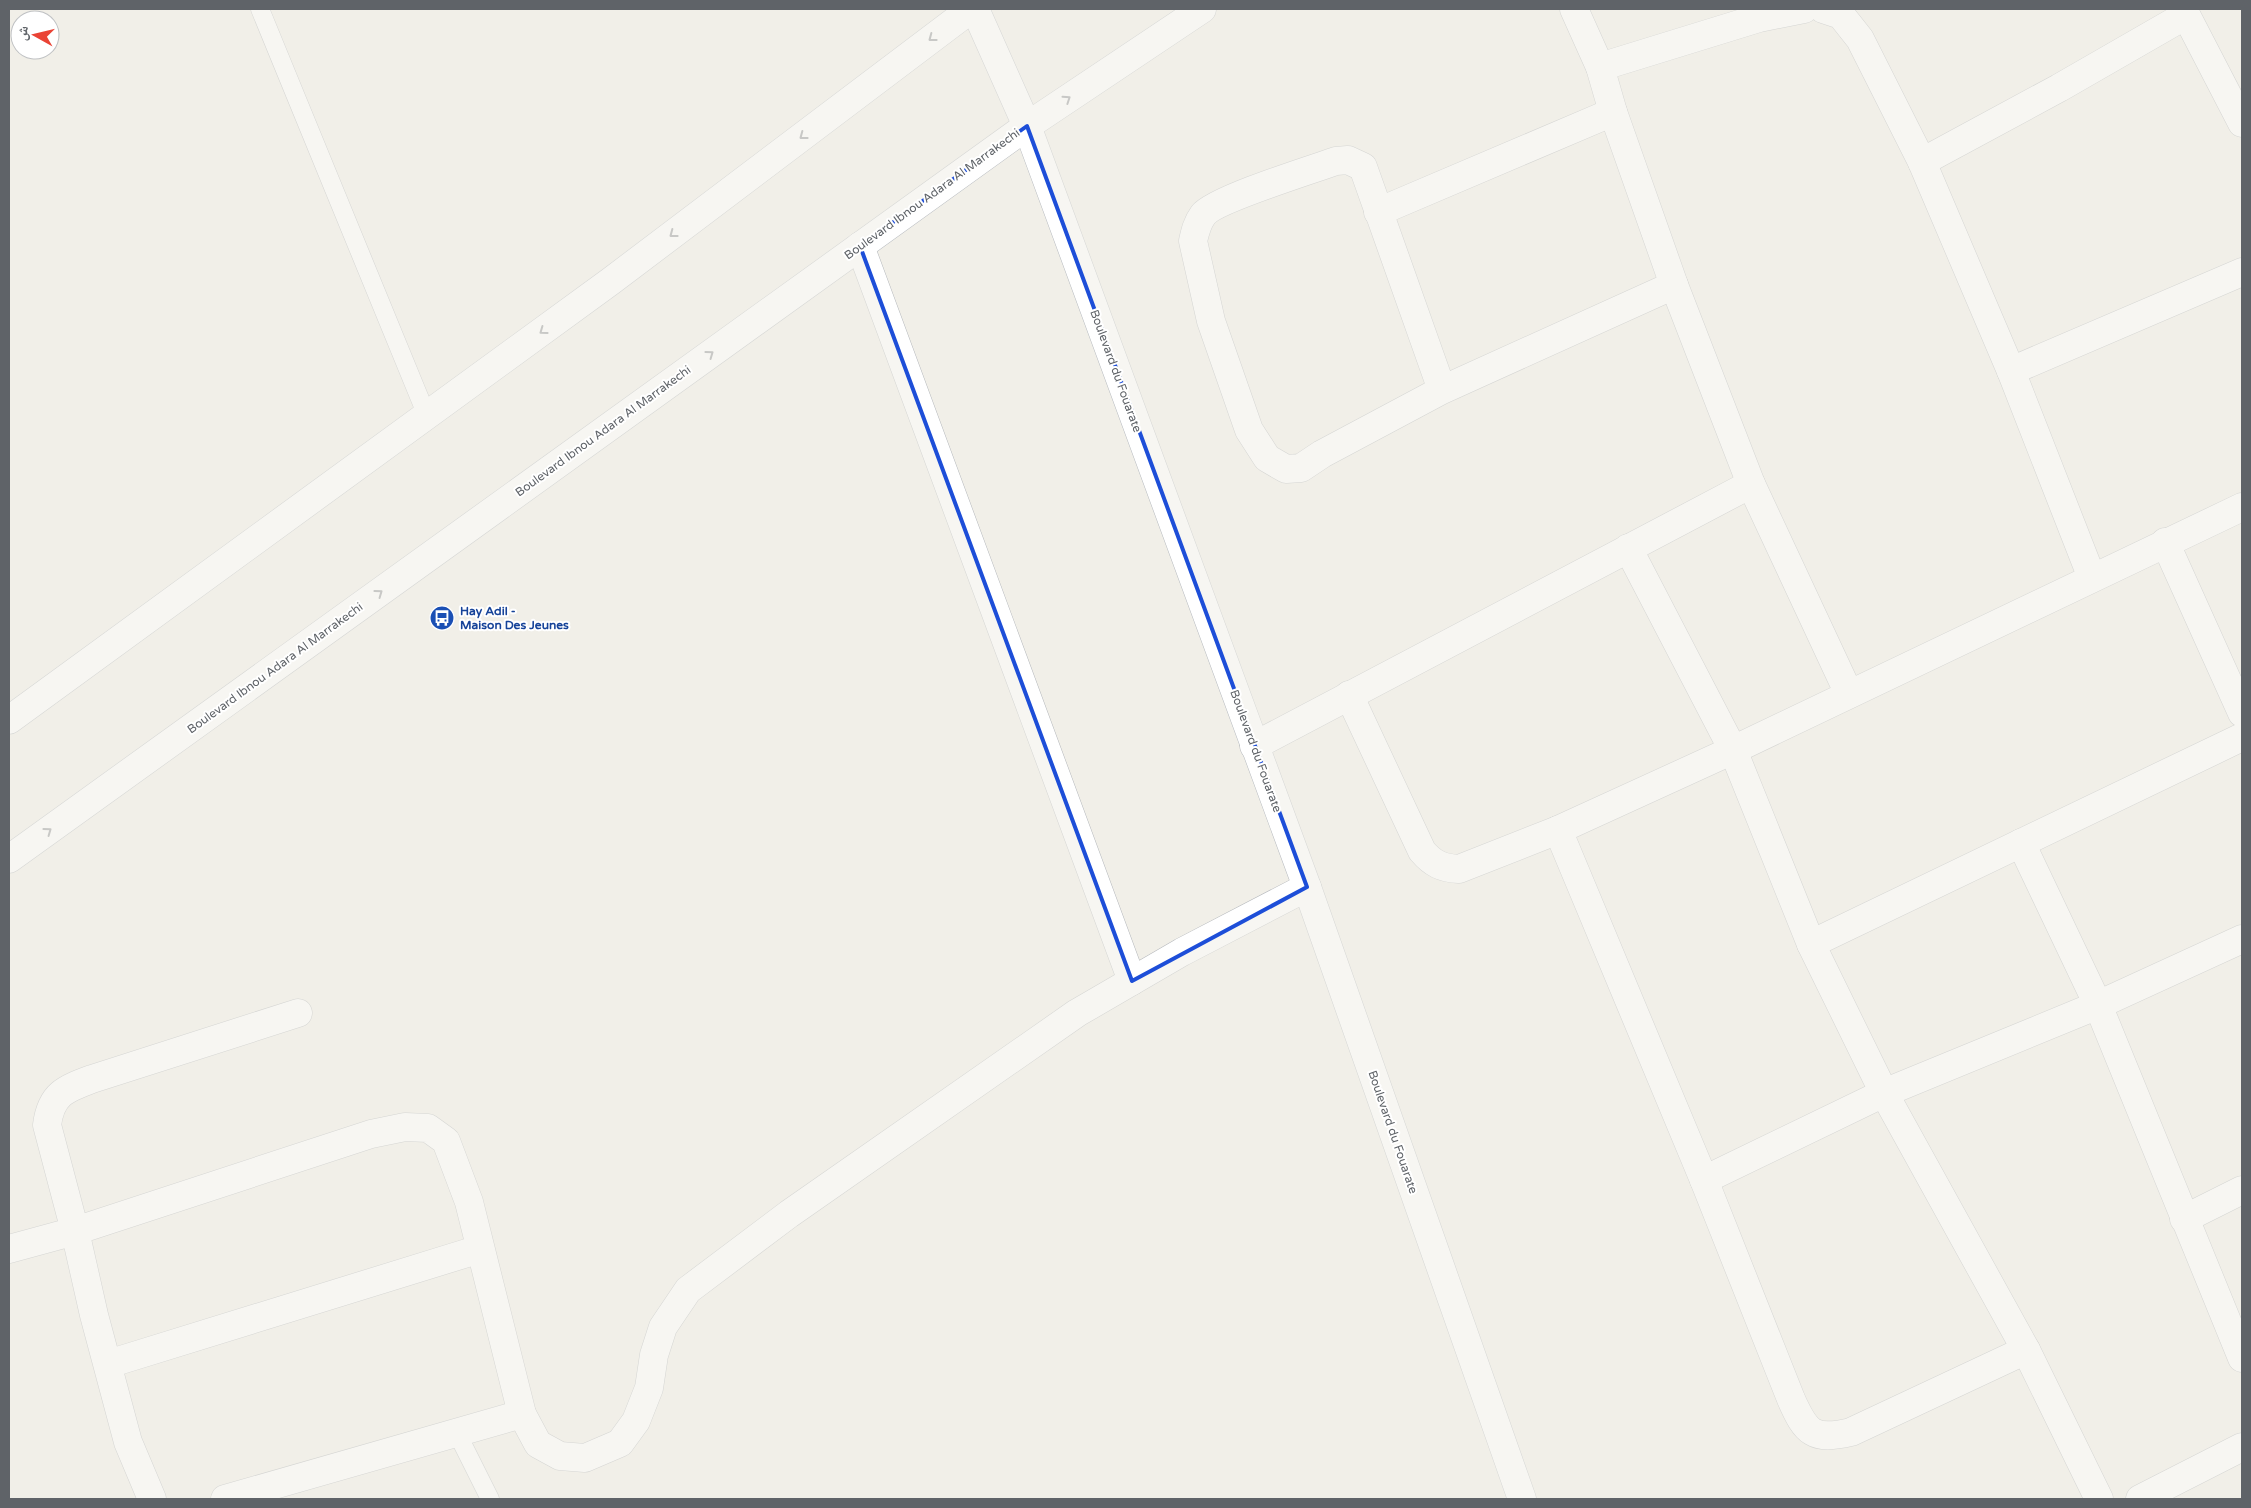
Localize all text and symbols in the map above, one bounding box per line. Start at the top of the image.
north arrow [10,10,60,60]
text: ش [13,25,32,42]
one-way arrow [929,32,938,41]
one-way arrow [1061,96,1071,105]
street label: Boulevard Ibnou Adara Al Marrakechi [842,126,1022,262]
one-way arrow [799,130,809,139]
one-way arrow [669,228,679,237]
street label: Boulevard du Fouarate [1087,308,1145,434]
one-way arrow [539,325,549,334]
one-way arrow [704,351,713,360]
street label: Boulevard Ibnou Adara Al Marrakechi [513,363,693,499]
one-way arrow [373,590,382,598]
street label: Boulevard Ibnou Adara Al Marrakechi [185,600,365,736]
place label: Hay Adil - Maison Des Jeunes [460,604,569,632]
bus stop icon: Hay Adil - Maison Des Jeunes [429,605,455,631]
street label: Boulevard du Fouarate [1227,688,1285,814]
one-way arrow [42,828,52,837]
street label: Boulevard du Fouarate [1365,1069,1421,1196]

